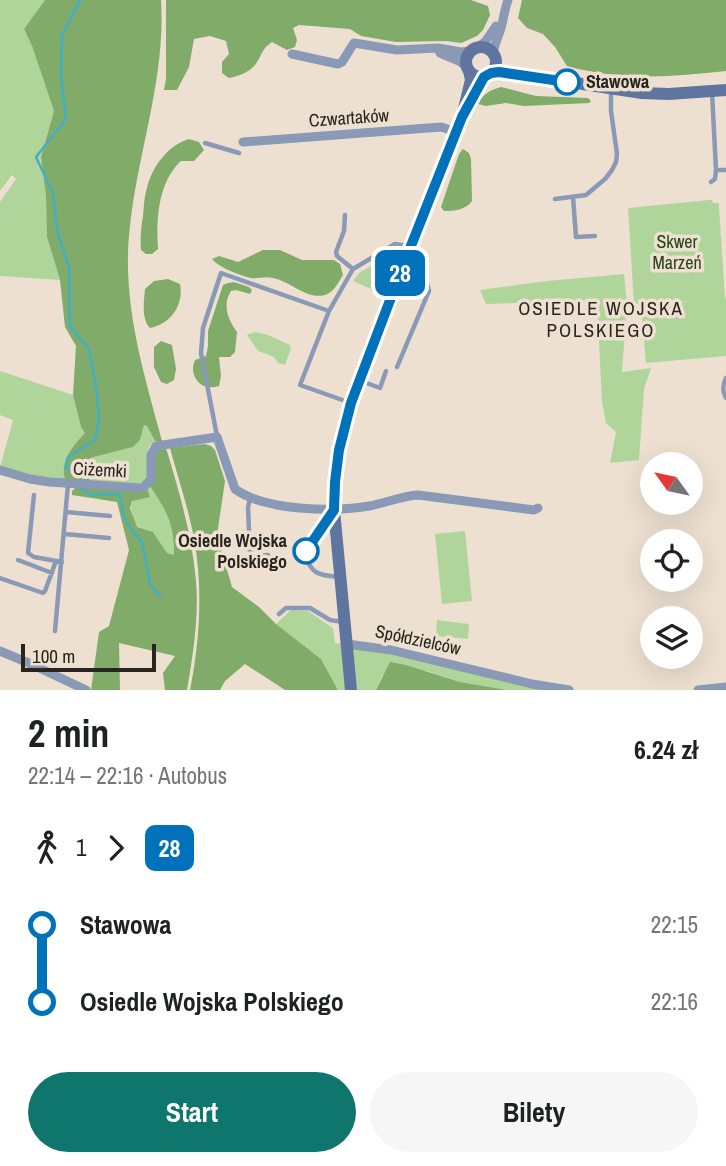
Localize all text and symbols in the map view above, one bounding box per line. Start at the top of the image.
marker: Stawowa [554,69,580,95]
place label: Stawowa [586,69,650,94]
street label: Czwartaków [308,102,390,133]
park label: Skwer Marzeń [652,229,702,275]
line badge: 28 [368,250,432,296]
text: 28 [389,257,411,289]
district label: OSIEDLE WOJSKA POLSKIEGO [518,295,684,343]
north arrow [640,452,704,514]
map controls [640,452,703,669]
street label: Ciżemki [72,456,128,483]
place label: Osiedle Wojska Polskiego [178,528,288,574]
button: locate [640,529,703,592]
marker: Osiedle Wojska Polskiego [293,538,319,564]
button: layers [640,606,703,669]
street label: Spółdzielców [373,618,464,661]
scale bar [21,641,156,673]
text: 100 m [32,643,75,669]
text: 2 min [28,708,109,759]
text: 6.24 zł [634,732,698,767]
text: 22:14 – 22:16 · Autobus [28,760,227,791]
icon: walk [28,829,66,867]
icon: forward [97,829,135,867]
text: 1 [76,832,87,863]
text: 28 [159,832,180,864]
text: Stawowa [80,907,171,942]
text: 22:15 [651,909,698,940]
text: Osiedle Wojska Polskiego [80,984,344,1019]
text: 22:16 [651,986,698,1017]
button: Start [28,1072,356,1152]
button: Bilety [370,1072,698,1152]

